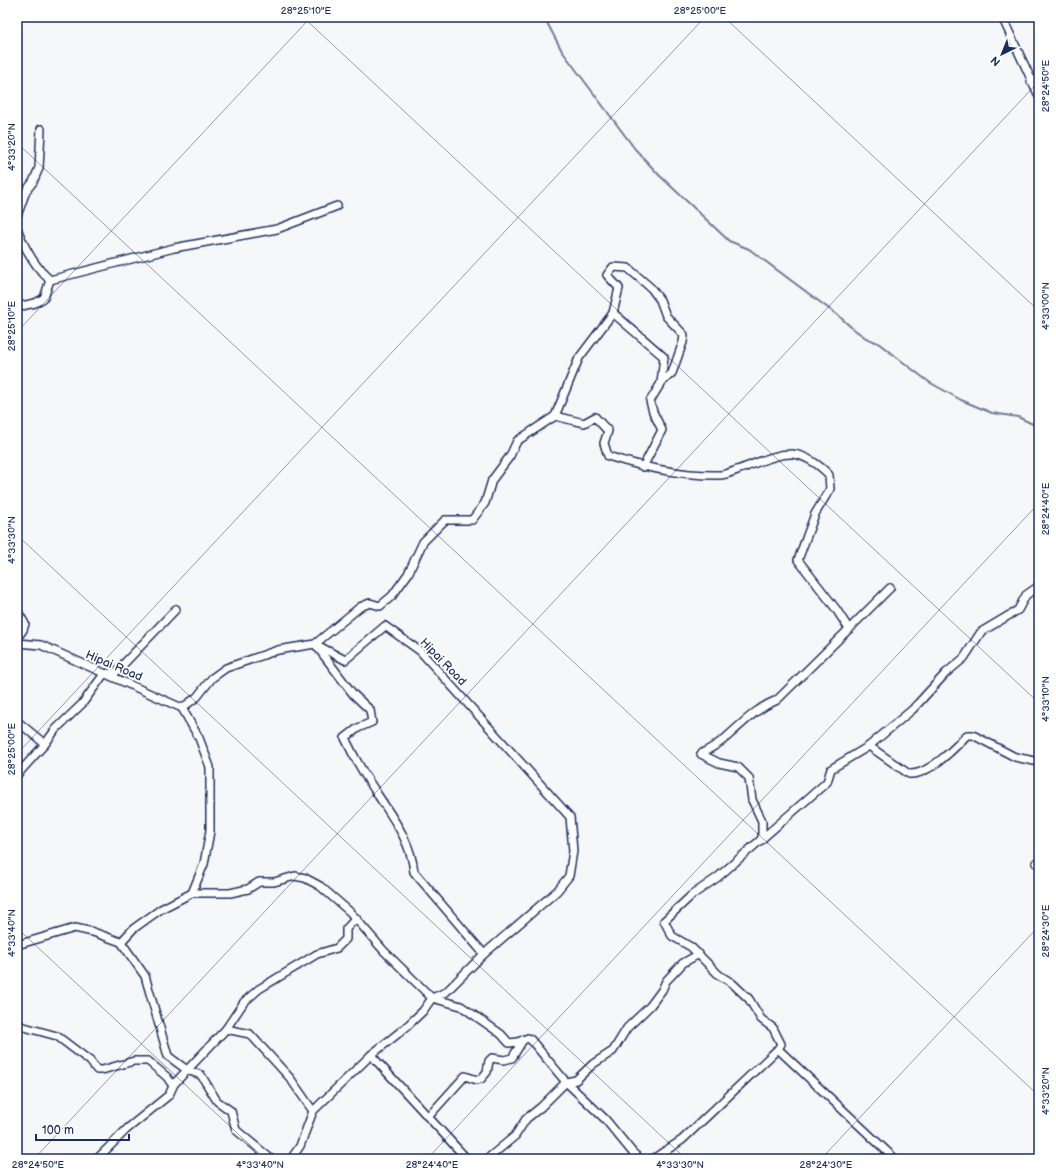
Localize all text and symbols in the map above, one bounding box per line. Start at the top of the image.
text: 28°25'10"E [281,5,332,17]
text: 28°25'00"E [674,5,727,17]
north arrow [982,34,1022,74]
text: N [988,53,1003,69]
text: 28°24'50"E [1040,59,1052,112]
text: 4°33'20"N [6,123,18,171]
text: 4°33'00"N [1040,282,1052,330]
text: 28°25'10"E [6,300,18,351]
text: 28°24'40"E [1040,482,1052,535]
text: 4°33'30"N [6,516,18,564]
street label: Hipai Road [417,635,469,689]
street label: Hipai Road [83,647,145,685]
text: 4°33'10"N [1040,676,1052,722]
text: 28°25'00"E [6,722,18,775]
text: 28°24'30"E [1040,904,1052,957]
text: 4°33'40"N [6,909,18,957]
text: 4°33'20"N [1040,1067,1052,1115]
scale bar [36,1116,129,1142]
text: 100 m [42,1123,74,1138]
text: 28°24'50"E [12,1159,65,1171]
text: 4°33'40"N [236,1159,284,1171]
text: 28°24'40"E [406,1159,459,1171]
text: 4°33'30"N [656,1159,704,1171]
text: 28°24'30"E [800,1159,853,1171]

